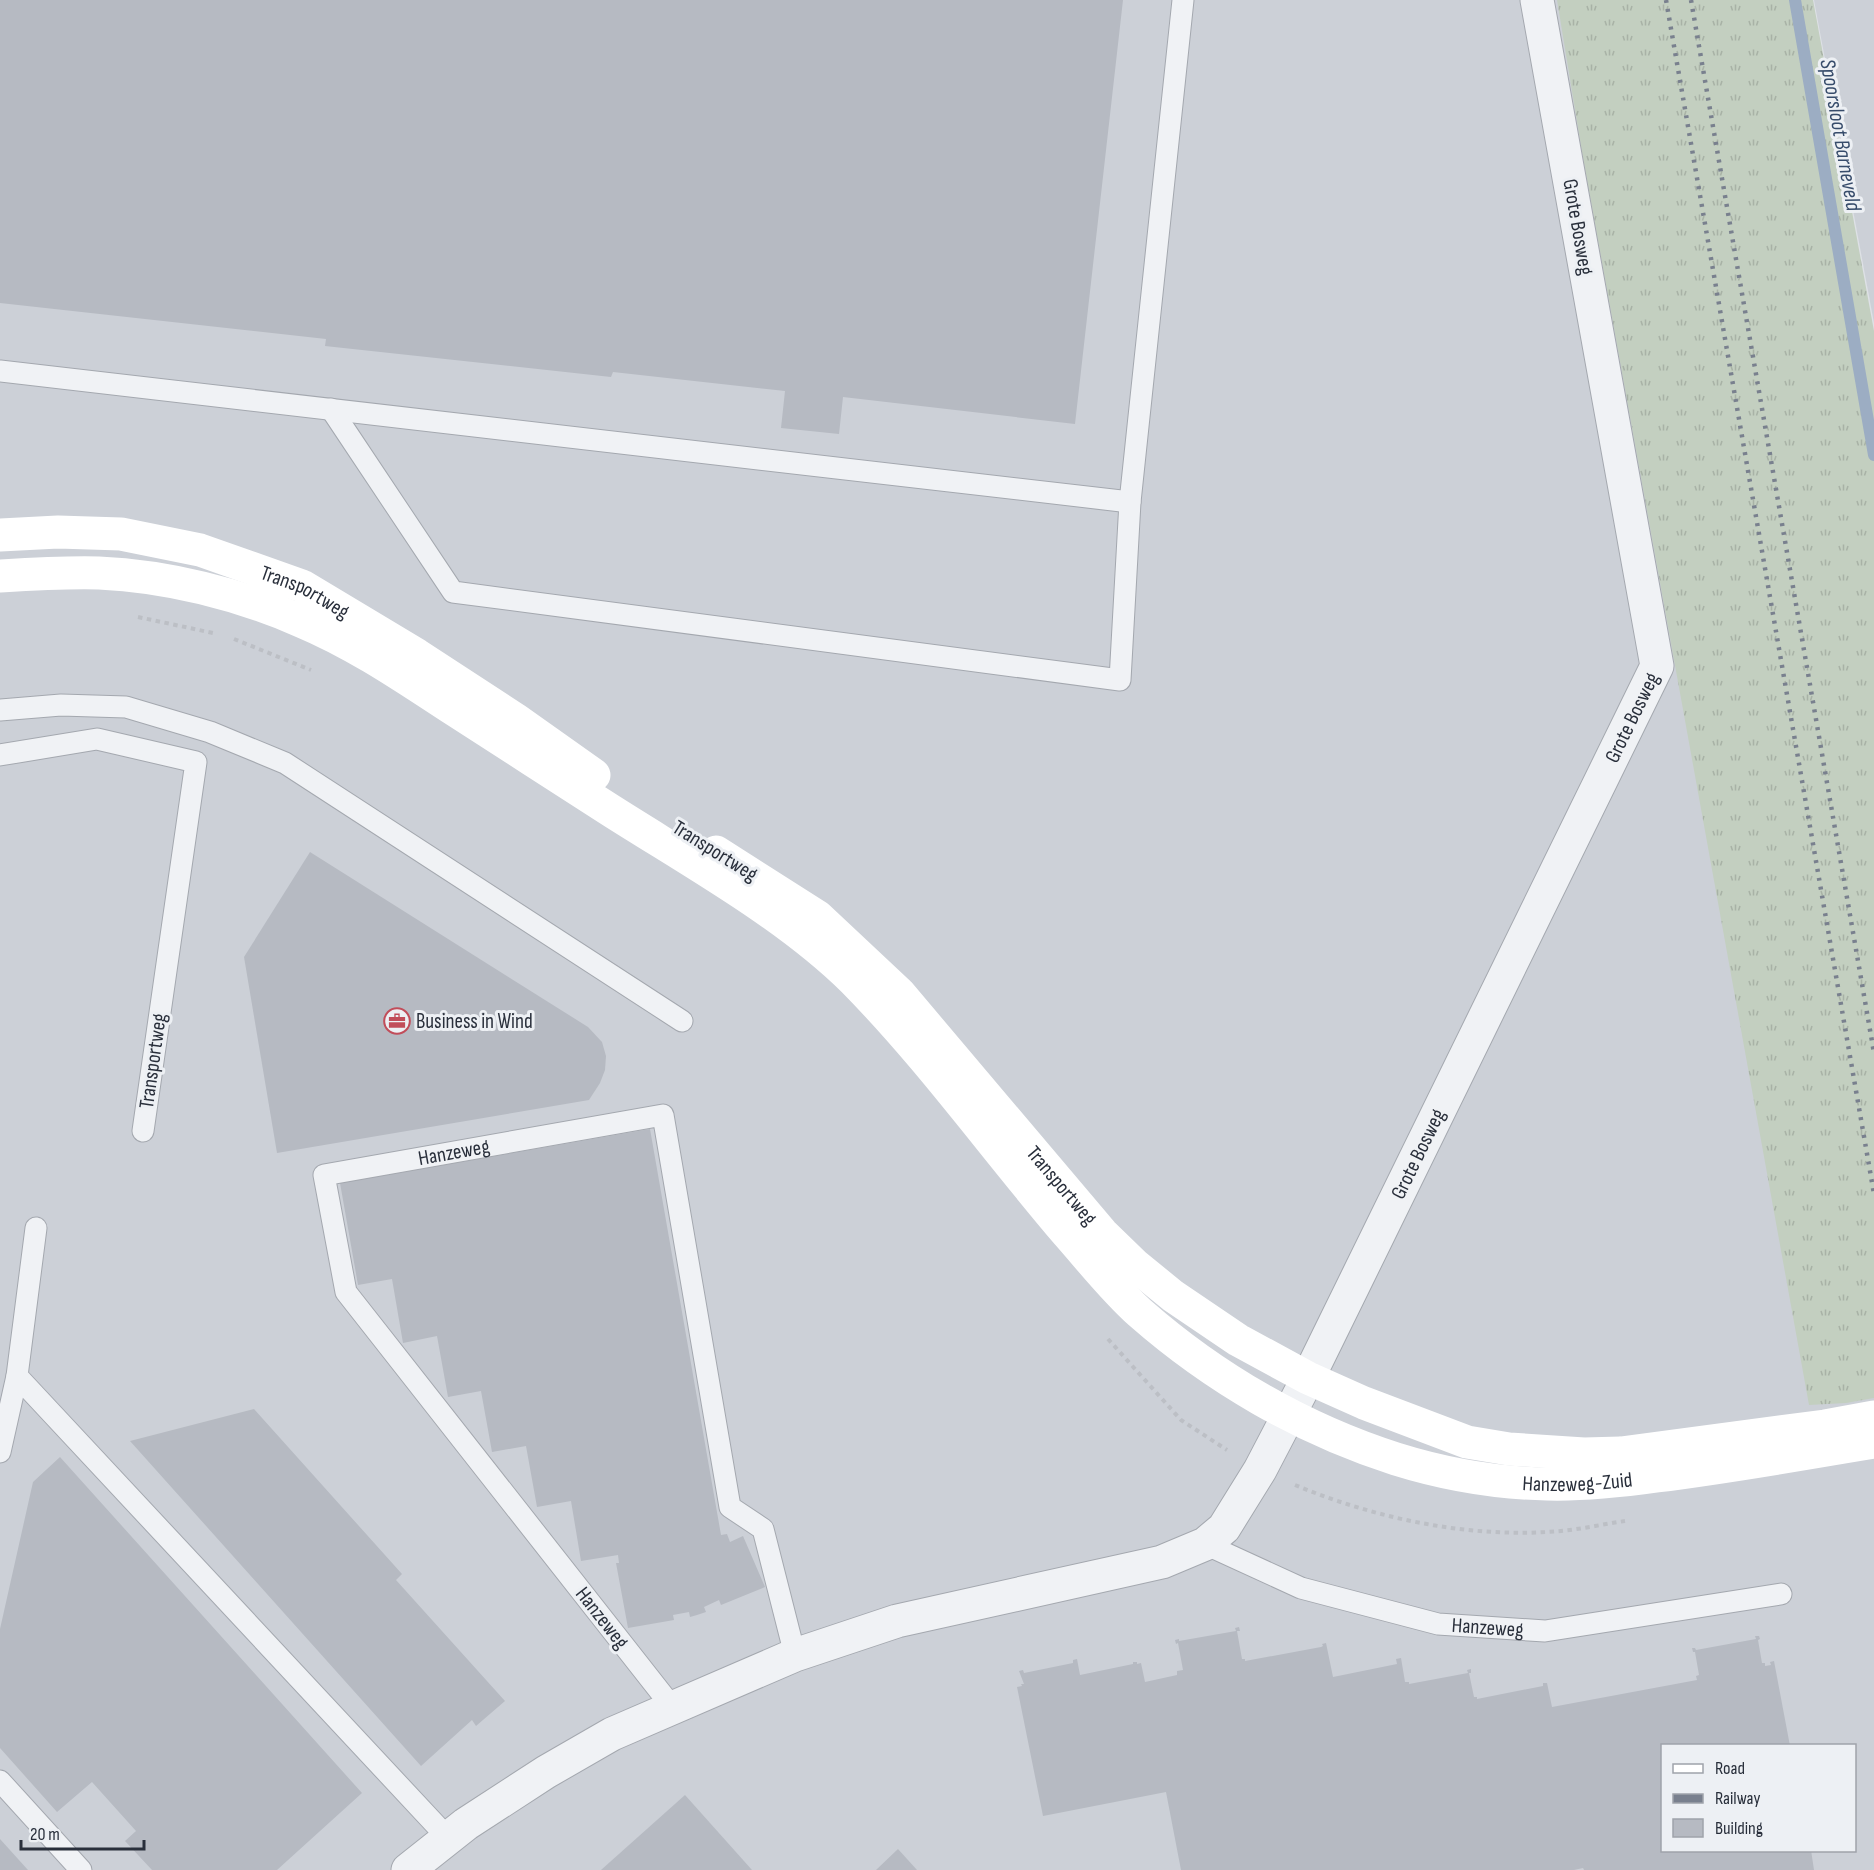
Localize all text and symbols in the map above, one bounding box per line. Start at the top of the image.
water label: Spoorsloot Barneveld [1813,57,1867,214]
street label: Grote Bosweg [1557,177,1599,277]
street label: Transportweg [257,560,354,624]
street label: Grote Bosweg [1599,668,1664,767]
street label: Transportweg [668,815,762,887]
office icon: Business in Wind [382,1006,412,1036]
place label: Business in Wind [416,1009,533,1034]
street label: Transportweg [134,1012,172,1110]
street label: Grote Bosweg [1385,1105,1450,1203]
street label: Hanzeweg [416,1133,491,1171]
street label: Transportweg [1021,1141,1102,1230]
street label: Hanzeweg-Zuid [1522,1467,1634,1497]
street label: Hanzeweg [570,1582,634,1654]
street label: Hanzeweg [1451,1612,1524,1642]
legend [1661,1744,1856,1852]
text: Road [1715,1758,1745,1779]
text: Railway [1715,1788,1760,1809]
scale bar [21,1813,144,1851]
text: Building [1715,1818,1763,1839]
text: 20 m [30,1824,60,1845]

